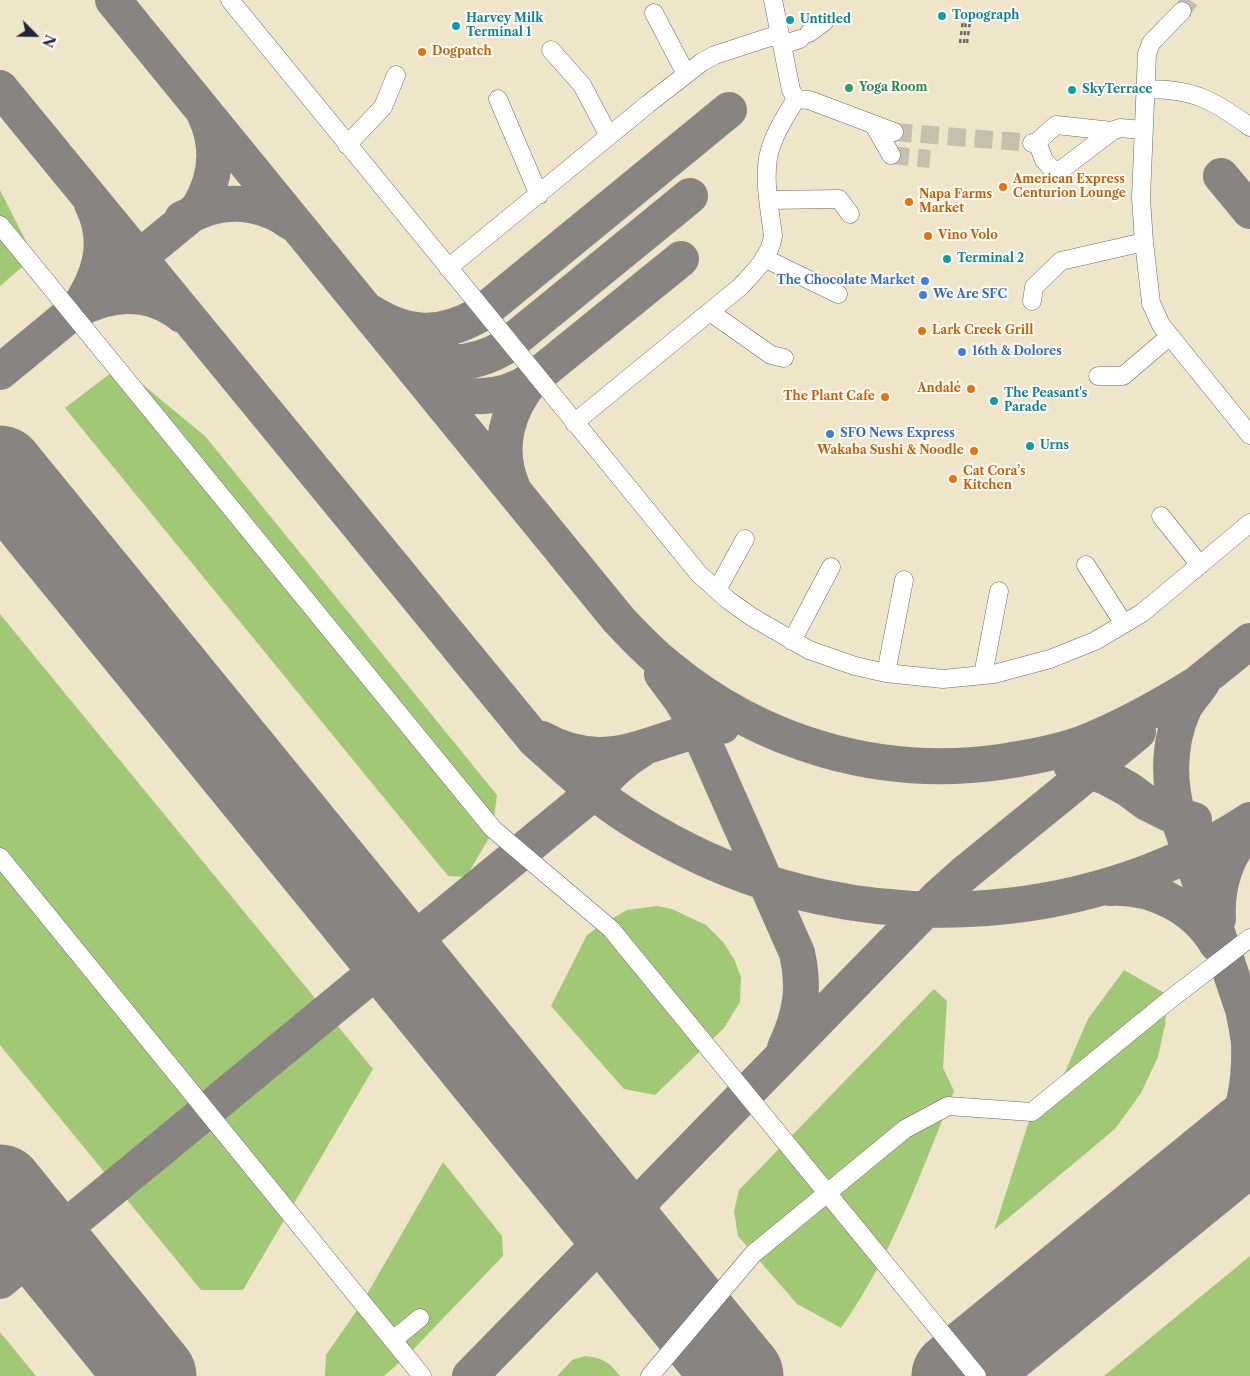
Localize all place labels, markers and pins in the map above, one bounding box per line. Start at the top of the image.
place label: Topograph [952,9,1019,23]
marker: Topograph [936,10,948,22]
place label: Harvey Milk Terminal 1 [466,12,543,40]
place label: Untitled [800,13,851,27]
marker: Untitled [784,14,796,26]
marker: Harvey Milk Terminal 1 [450,20,462,32]
place label: Dogpatch [432,45,492,59]
marker: Dogpatch [416,46,428,58]
place label: Yoga Room [859,81,927,95]
marker: Yoga Room [843,82,855,94]
place label: SkyTerrace [1082,83,1152,97]
marker: SkyTerrace [1066,84,1078,96]
place label: American Express Centurion Lounge [1013,173,1126,201]
marker: American Express Centurion Lounge [997,181,1009,193]
place label: Napa Farms Market [919,188,992,216]
marker: Napa Farms Market [903,196,915,208]
place label: Vino Volo [938,229,998,243]
marker: Vino Volo [922,230,934,242]
place label: Terminal 2 [957,252,1024,266]
marker: Terminal 2 [941,253,953,265]
place label: The Chocolate Market [776,274,915,288]
marker: The Chocolate Market [919,275,931,287]
place label: We Are SFC [933,288,1007,302]
marker: We Are SFC [917,289,929,301]
place label: Lark Creek Grill [932,324,1033,338]
marker: Lark Creek Grill [916,325,928,337]
place label: 16th & Dolores [972,345,1062,359]
marker: 16th & Dolores [956,346,968,358]
place label: Andalé [917,382,961,396]
marker: Andalé [965,383,977,395]
place label: The Peasant's Parade [1004,387,1087,415]
place label: The Plant Cafe [783,390,875,404]
marker: The Plant Cafe [879,391,891,403]
marker: The Peasant's Parade [988,395,1000,407]
place label: SFO News Express [840,427,955,441]
marker: SFO News Express [824,428,836,440]
place label: Urns [1040,439,1069,453]
marker: Urns [1024,440,1036,452]
place label: Wakaba Sushi & Noodle [817,444,964,458]
marker: Wakaba Sushi & Noodle [968,445,980,457]
place label: Cat Cora’s Kitchen [963,465,1026,493]
marker: Cat Cora’s Kitchen [947,473,959,485]

